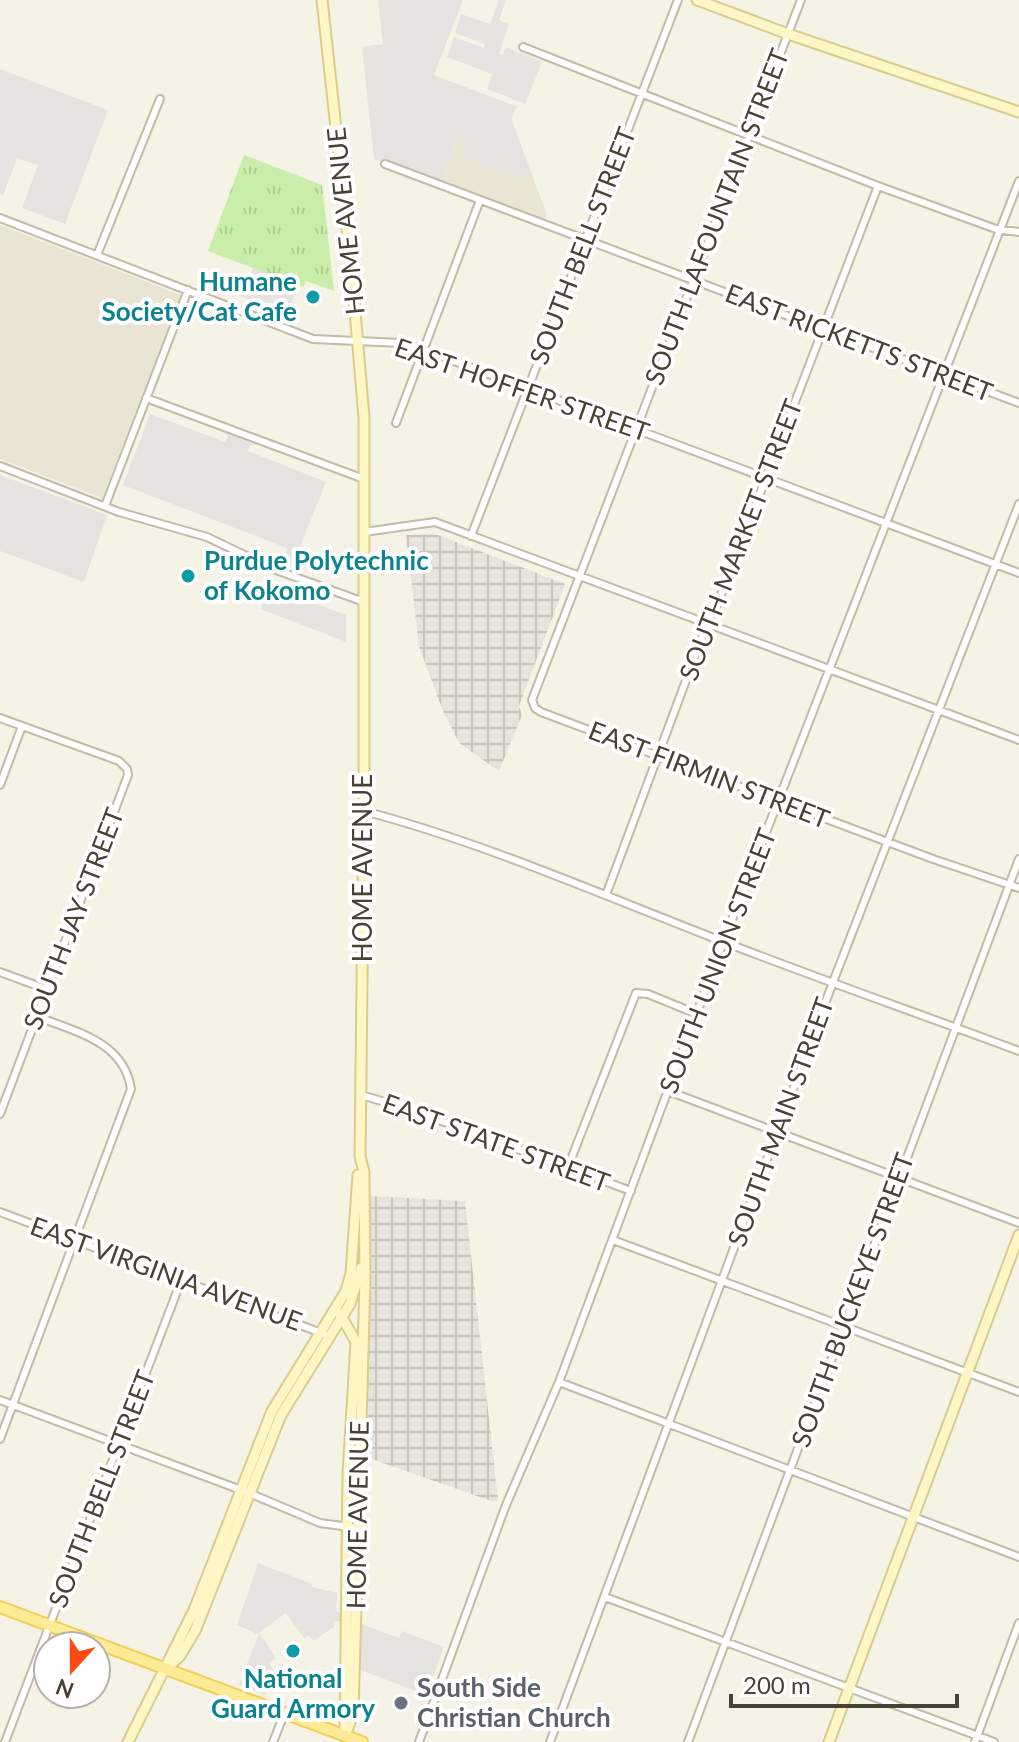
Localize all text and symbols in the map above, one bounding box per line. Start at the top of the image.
street label: SOUTH LAFOUNTAIN STREET [637,44,795,389]
street label: SOUTH BELL STREET [522,123,642,369]
street label: HOME AVENUE [319,126,371,316]
place label: Humane Society/Cat Cafe [102,265,297,327]
street label: EAST RICKETTS STREET [721,276,998,408]
marker: Humane Society/Cat Cafe [304,288,322,306]
street label: EAST HOFFER STREET [391,330,654,448]
street label: SOUTH MARKET STREET [672,395,808,685]
place label: Purdue Polytechnic of Kokomo [204,544,429,606]
marker: Purdue Polytechnic of Kokomo [179,567,197,585]
street label: EAST FIRMIN STREET [584,713,834,835]
street label: HOME AVENUE [346,774,378,962]
street label: SOUTH JAY STREET [16,803,130,1034]
street label: SOUTH UNION STREET [652,824,782,1097]
street label: SOUTH MAIN STREET [720,993,840,1250]
street label: EAST STATE STREET [378,1086,614,1198]
street label: SOUTH BUCKEYE STREET [784,1148,920,1451]
street label: EAST VIRGINIA AVENUE [26,1209,307,1337]
street label: SOUTH BELL STREET [41,1366,161,1612]
street label: HOME AVENUE [339,1421,375,1609]
north arrow [32,1630,112,1710]
marker: National Guard Armory [284,1642,302,1660]
scale bar [731,1658,957,1708]
place label: National Guard Armory [211,1662,375,1724]
text: 200 m [743,1670,811,1699]
place label: South Side Christian Church [417,1671,611,1733]
text: N [52,1673,77,1705]
marker: South Side Christian Church [392,1694,410,1712]

